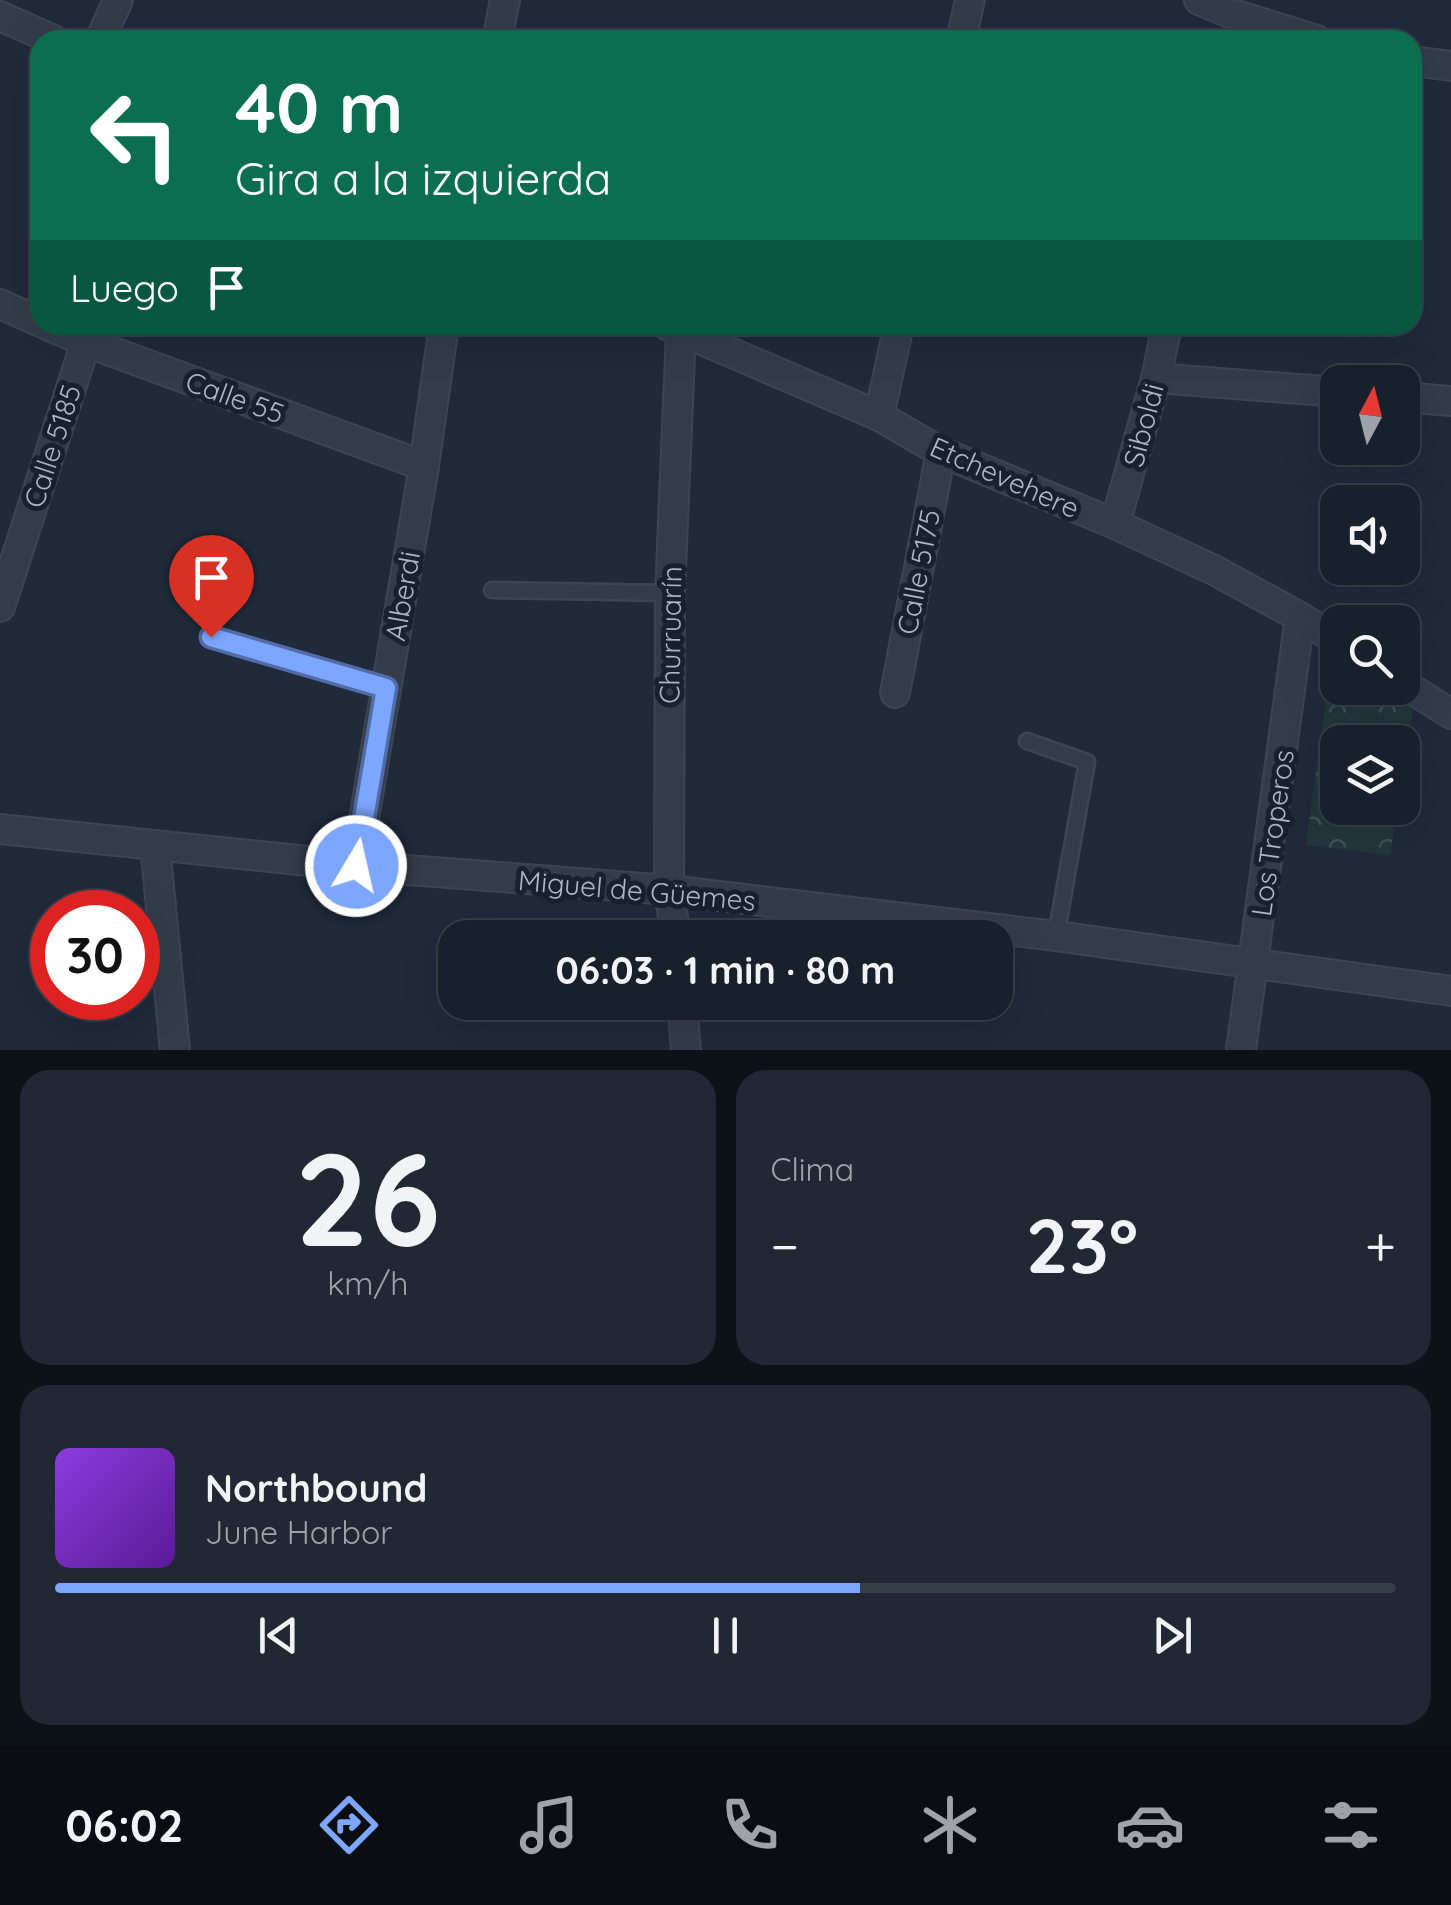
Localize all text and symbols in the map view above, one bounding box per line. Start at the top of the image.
text: 40 m [235,63,403,151]
icon: left [70,70,200,200]
text: Gira a la izquierda [235,150,611,206]
icon: arrive [199,260,254,315]
text: Luego [70,264,179,312]
street label: Calle 55 [181,363,289,431]
north arrow [1320,365,1420,465]
map controls [1320,365,1420,825]
street label: Calle 5185 [16,380,88,512]
street label: Siboldi [1115,380,1171,470]
street label: Etchevehere [925,429,1085,525]
button: sound [1320,485,1420,585]
street label: Calle 5175 [889,507,947,637]
pin [169,535,254,638]
street label: Alberdi [377,548,427,644]
icon: arrive [184,550,239,605]
street label: Churruarín [651,566,689,704]
button: search [1320,605,1420,705]
button: layers [1320,725,1420,825]
street label: Los Troperos [1243,747,1301,919]
position arrow [304,814,408,918]
street label: Miguel de Güemes [517,862,757,918]
speed limit sign: 30 [30,890,160,1020]
text: 06:03 · 1 min · 80 m [556,946,895,994]
text: 26 [295,1116,441,1279]
text: Clima [771,1149,854,1189]
text: 23° [1026,1198,1138,1292]
text: − [771,1211,799,1280]
text: + [1365,1211,1396,1280]
text: km/h [327,1263,408,1303]
text: Northbound [205,1464,427,1512]
text: June Harbor [205,1512,393,1552]
icon: previous [251,1608,306,1663]
icon: pause [698,1608,753,1663]
icon: next [1145,1608,1200,1663]
icon: directions [314,1790,384,1860]
icon: music [514,1790,584,1860]
icon: phone [715,1790,785,1860]
icon: climate [915,1790,985,1860]
icon: car [1115,1790,1185,1860]
icon: filters [1316,1790,1386,1860]
text: 06:02 [65,1797,183,1853]

